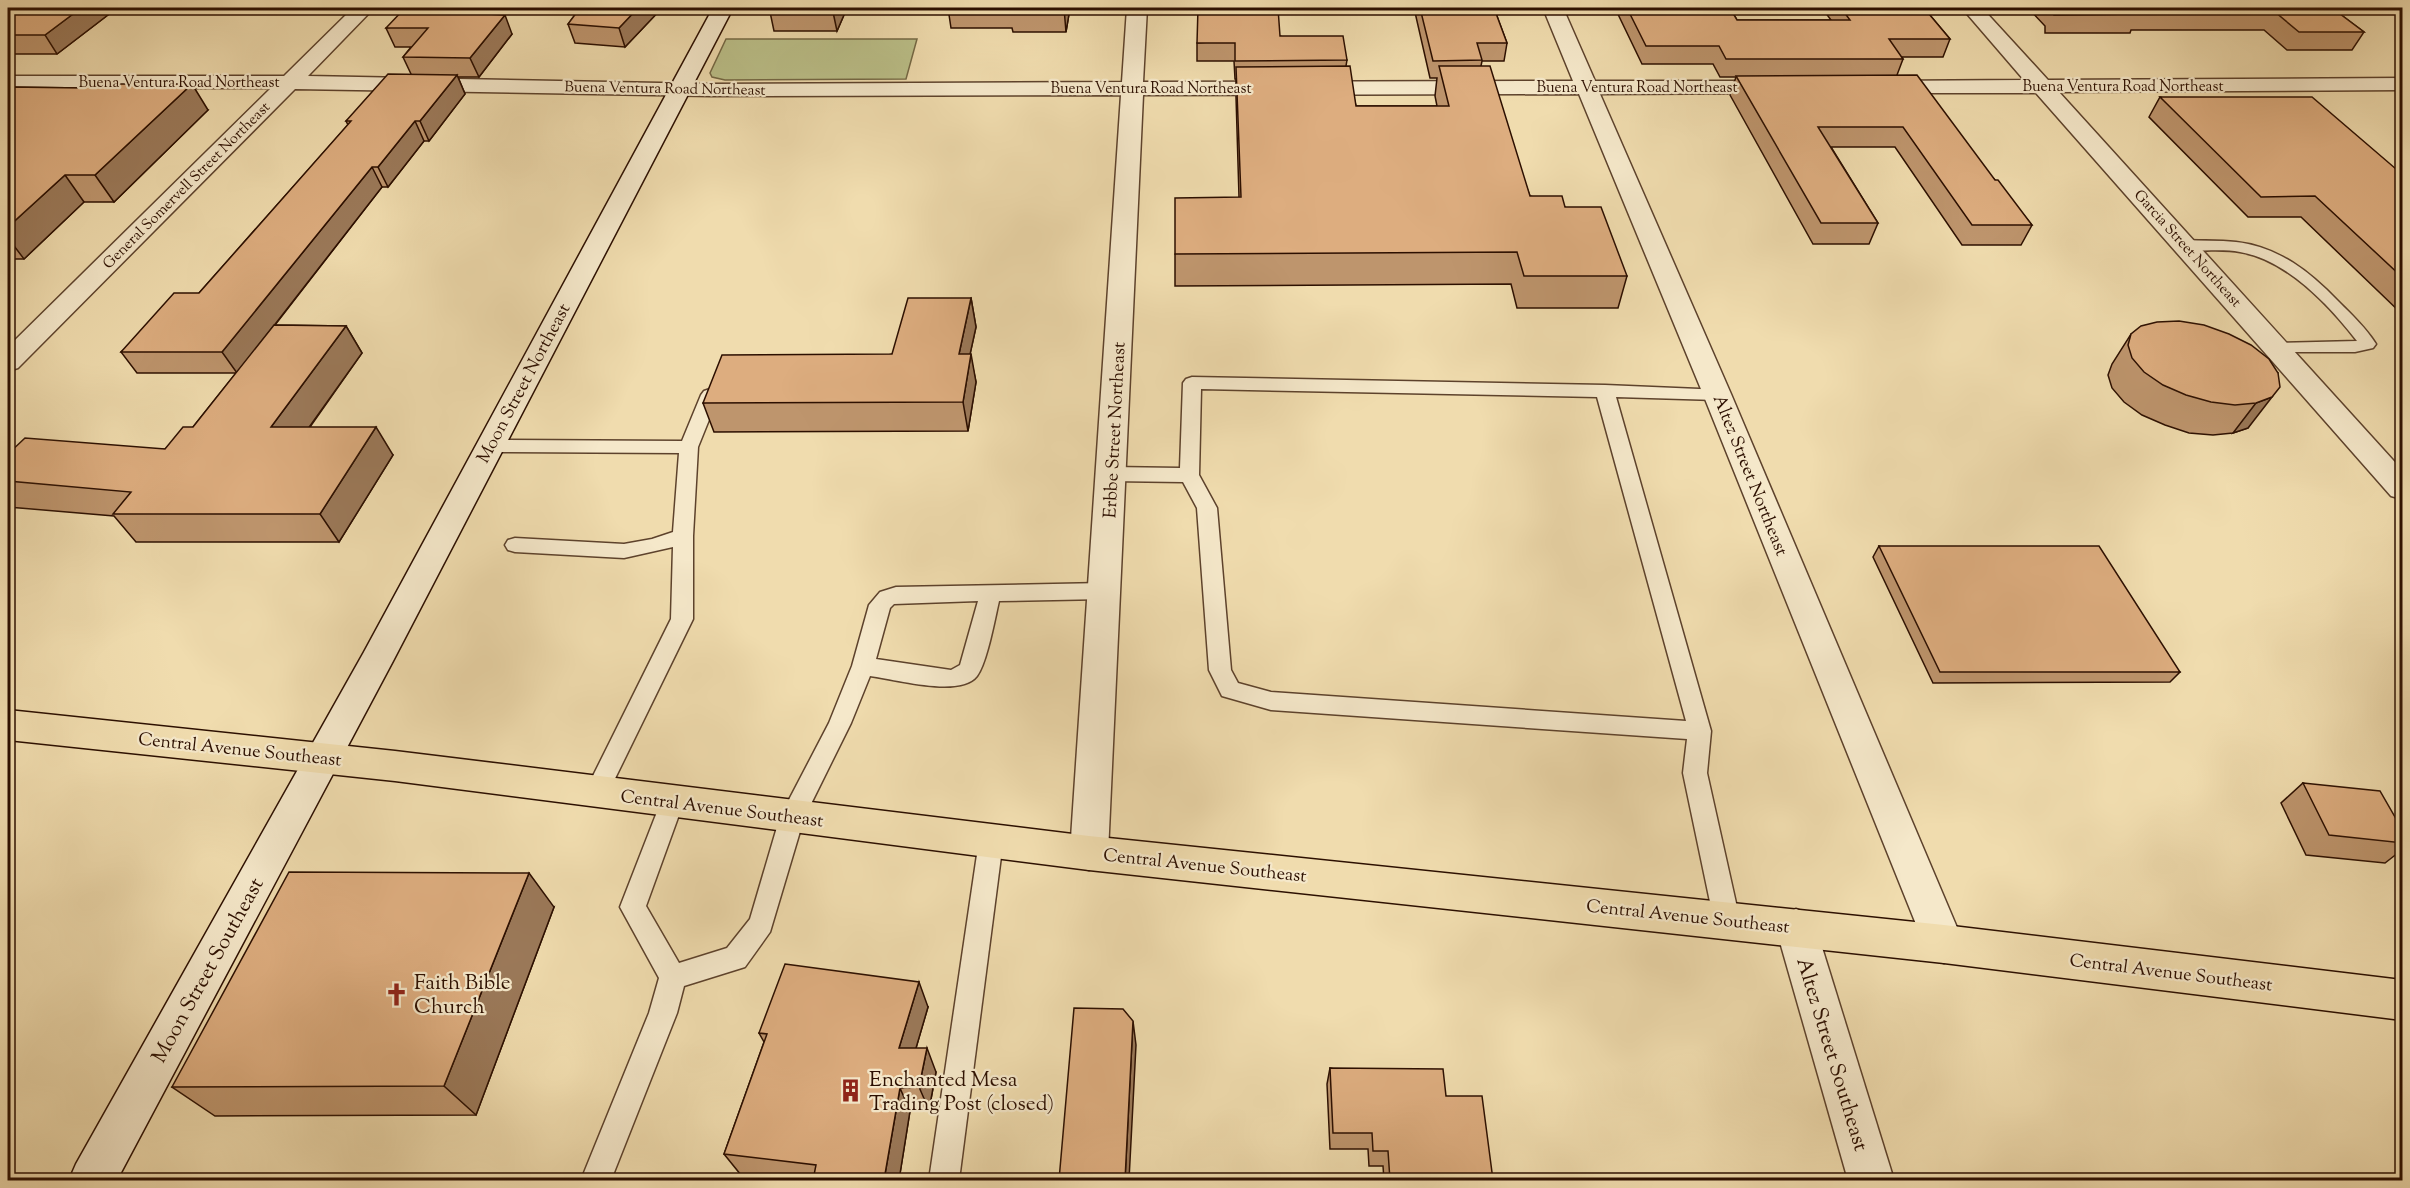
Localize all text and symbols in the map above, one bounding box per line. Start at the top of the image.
street label: Buena Ventura Road Northeast [78,73,280,94]
street label: Buena Ventura Road Northeast [564,77,766,102]
street label: Buena Ventura Road Northeast [2022,77,2224,98]
street label: Buena Ventura Road Northeast [1536,78,1738,99]
street label: Buena Ventura Road Northeast [1050,79,1252,100]
street label: General Somervell Street Northeast [99,98,275,274]
street label: Garcia Street Northeast [2128,186,2246,313]
street label: Moon Street Northeast [472,299,578,469]
street label: Erbbe Street Northeast [1098,341,1134,519]
street label: Altez Street Northeast [1705,391,1793,560]
street label: Central Avenue Southeast [137,727,343,775]
street label: Central Avenue Southeast [619,785,825,835]
street label: Central Avenue Southeast [1102,843,1308,891]
street label: Moon Street Southeast [145,873,272,1069]
street label: Central Avenue Southeast [1585,894,1791,942]
street label: Central Avenue Southeast [2068,949,2274,999]
street label: Altez Street Southeast [1787,954,1875,1155]
place label: Faith Bible Church [414,969,511,1023]
church icon: Faith Bible Church [383,981,409,1007]
place label: Enchanted Mesa Trading Post (closed) [869,1066,1054,1120]
building icon: Enchanted Mesa Trading Post (closed) [838,1078,864,1104]

